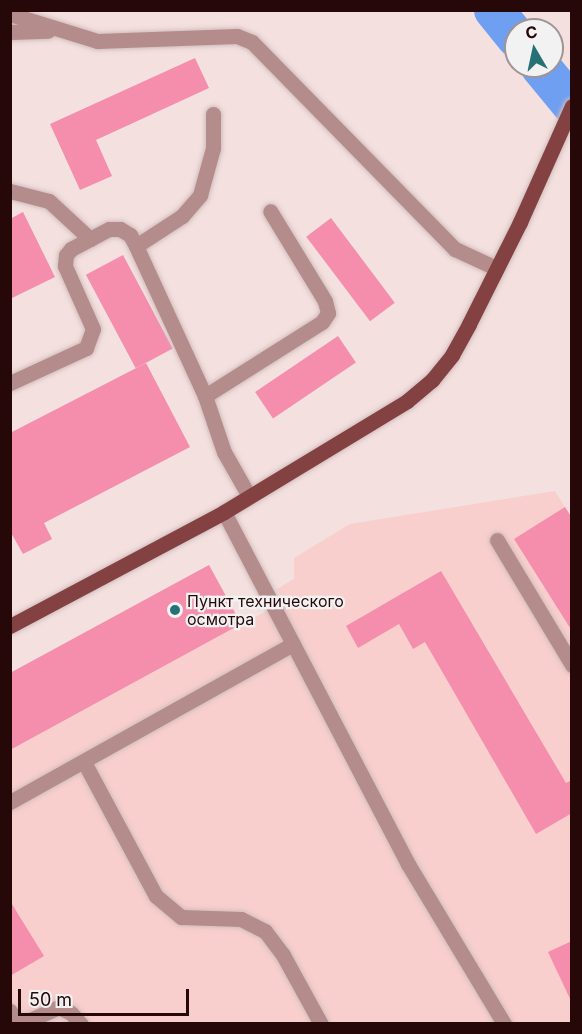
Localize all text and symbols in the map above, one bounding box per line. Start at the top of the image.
north arrow [504,18,564,78]
text: С [524,21,539,43]
place label: Пункт технического осмотра [187,591,344,629]
marker: Пункт технического осмотра [168,603,182,617]
scale bar [21,977,192,1015]
text: 50 m [29,989,72,1010]

